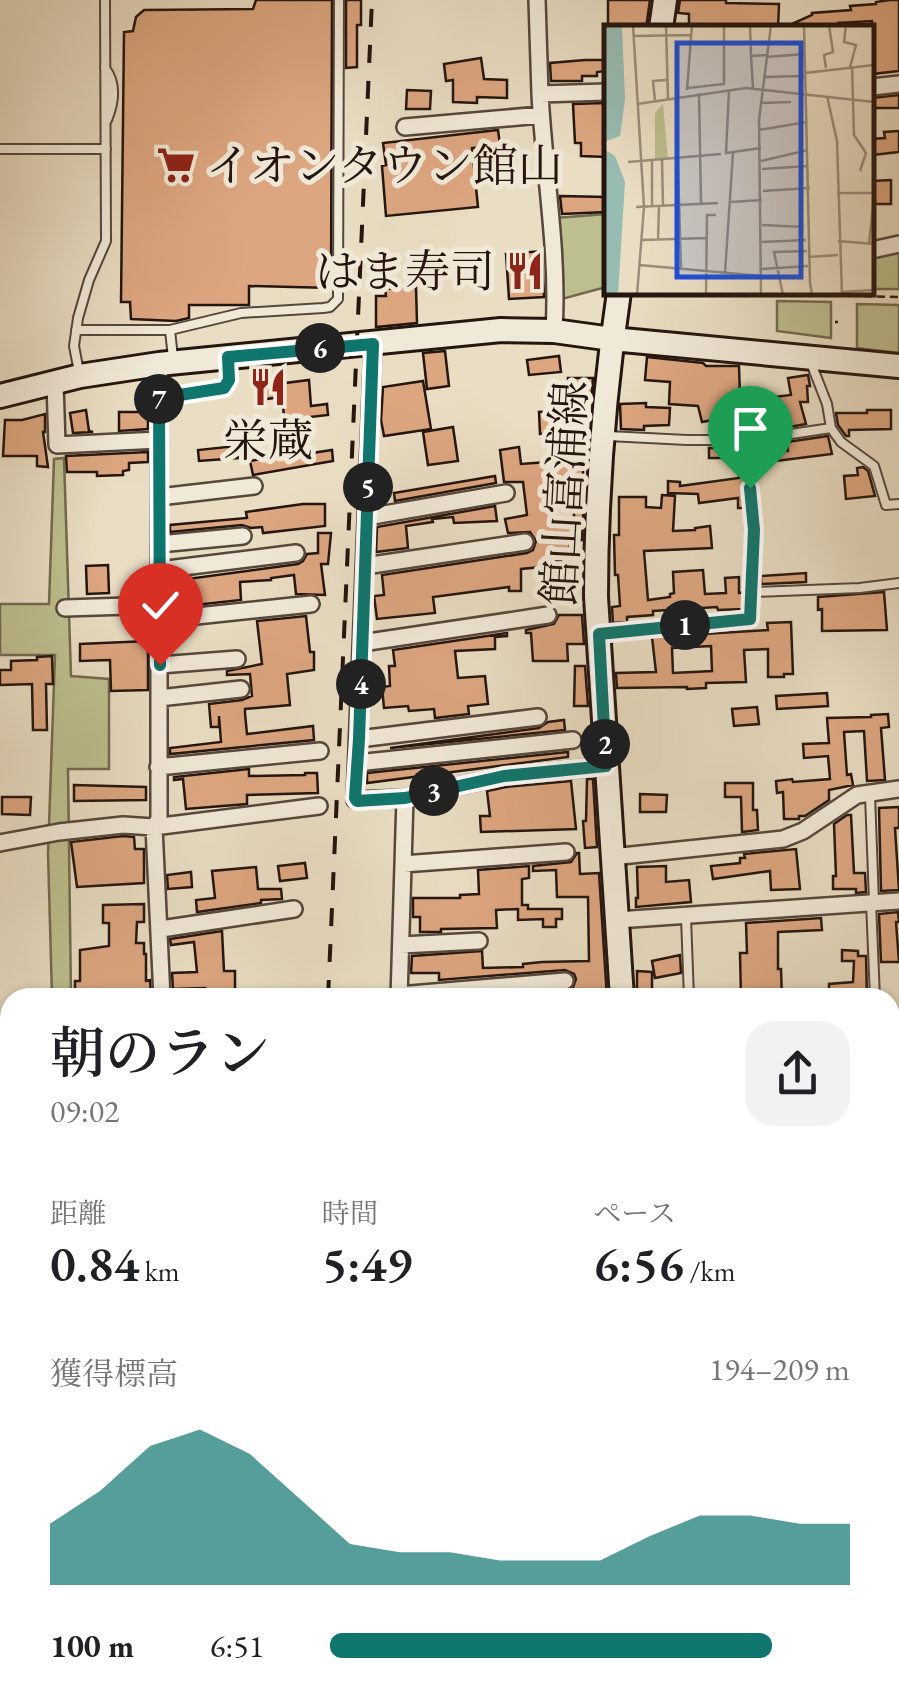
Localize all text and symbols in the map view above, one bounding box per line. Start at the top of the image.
inset map [604,25,874,295]
place label: イオンタウン館山 [206,136,563,194]
supermarket icon: イオンタウン館山 [155,144,197,186]
place label: はま寿司 [315,242,495,300]
restaurant icon: はま寿司 [504,250,546,292]
pin: 6 [295,323,345,373]
text: 6 [313,330,327,366]
restaurant icon: 栄蔵 [247,366,289,408]
pin: 7 [134,374,184,424]
street label: 館山富浦線 [529,379,599,607]
text: 7 [152,381,166,417]
pin [708,386,793,489]
icon: arrive [723,401,778,456]
place label: 栄蔵 [223,411,313,469]
pin: 5 [343,462,393,512]
text: 5 [361,469,375,505]
pin [118,563,203,666]
icon: check [133,578,188,633]
pin: 1 [660,600,710,650]
text: 1 [678,607,692,643]
pin: 4 [336,659,386,709]
text: 4 [354,666,368,702]
pin: 2 [580,719,630,769]
text: 2 [598,726,612,762]
pin: 3 [409,766,459,816]
text: 3 [427,773,441,809]
text: 朝のラン [50,1017,270,1088]
button: share [745,1021,850,1126]
text: 09:02 [50,1090,119,1132]
text: 距離 [50,1195,106,1231]
text: 時間 [322,1195,378,1231]
text: ペース [593,1195,676,1231]
text: 0.84 [50,1231,139,1296]
text: 5:49 [322,1231,412,1296]
text: 6:56 [593,1231,684,1296]
text: km [139,1253,180,1289]
text: /km [684,1253,736,1289]
text: 194–209 m [709,1348,850,1390]
text: 獲得標高 [50,1353,178,1395]
text: 100 m [50,1625,134,1667]
text: 6:51 [210,1625,264,1667]

